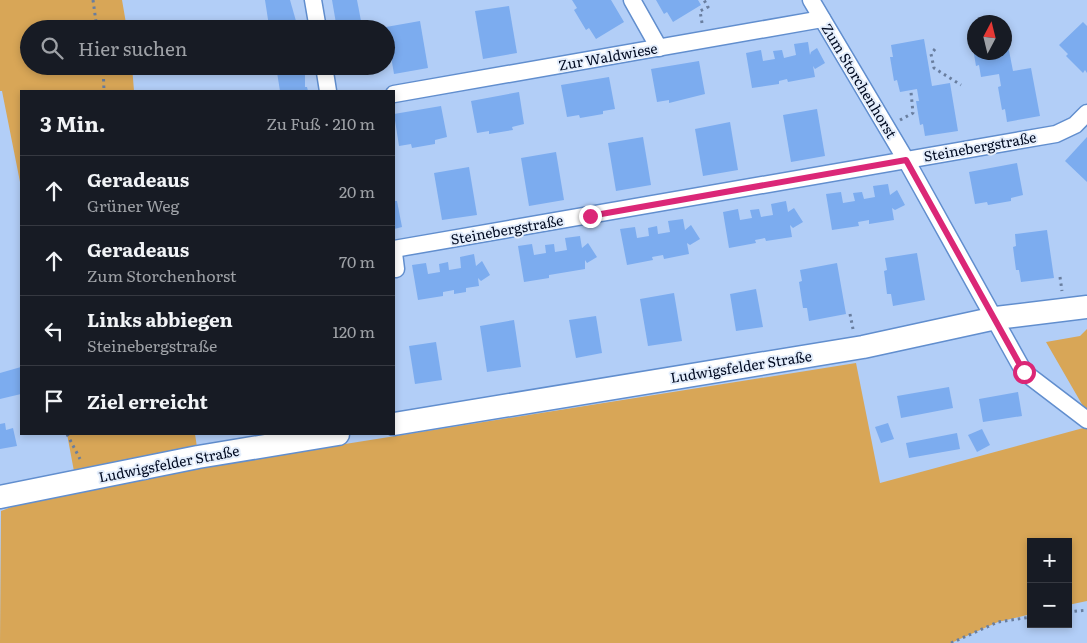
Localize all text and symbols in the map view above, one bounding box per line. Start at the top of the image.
north arrow [967,15,1012,60]
street label: Zum Storchenhorst [818,19,902,142]
search box [20,20,395,75]
icon: search [38,34,66,62]
text: Hier suchen [78,34,187,62]
street label: Zur Waldwiese [557,37,659,75]
text: 3 Min. [40,107,106,138]
text: Zu Fuß · 210 m [266,111,375,135]
street label: Steinebergstraße [922,126,1038,166]
text: Geradeaus [87,165,189,193]
icon: ahead [40,177,68,205]
text: 20 m [339,179,375,203]
text: Grüner Weg [87,193,179,217]
route end [579,205,602,228]
street label: Steinebergstraße [449,209,565,249]
text: Geradeaus [87,235,189,263]
icon: ahead [40,247,68,275]
text: 70 m [339,249,375,273]
text: Zum Storchenhorst [87,263,237,287]
text: Links abbiegen [87,305,233,333]
icon: left [40,317,68,345]
text: 120 m [332,319,375,343]
text: Steinebergstraße [87,333,217,357]
street label: Ludwigsfelder Straße [669,345,813,387]
route start [1013,361,1036,384]
icon: arrive [40,387,68,415]
text: Ziel erreicht [87,387,208,415]
street label: Ludwigsfelder Straße [97,440,241,486]
map controls [1027,538,1072,628]
button: + [1027,538,1072,583]
button: − [1027,583,1072,628]

